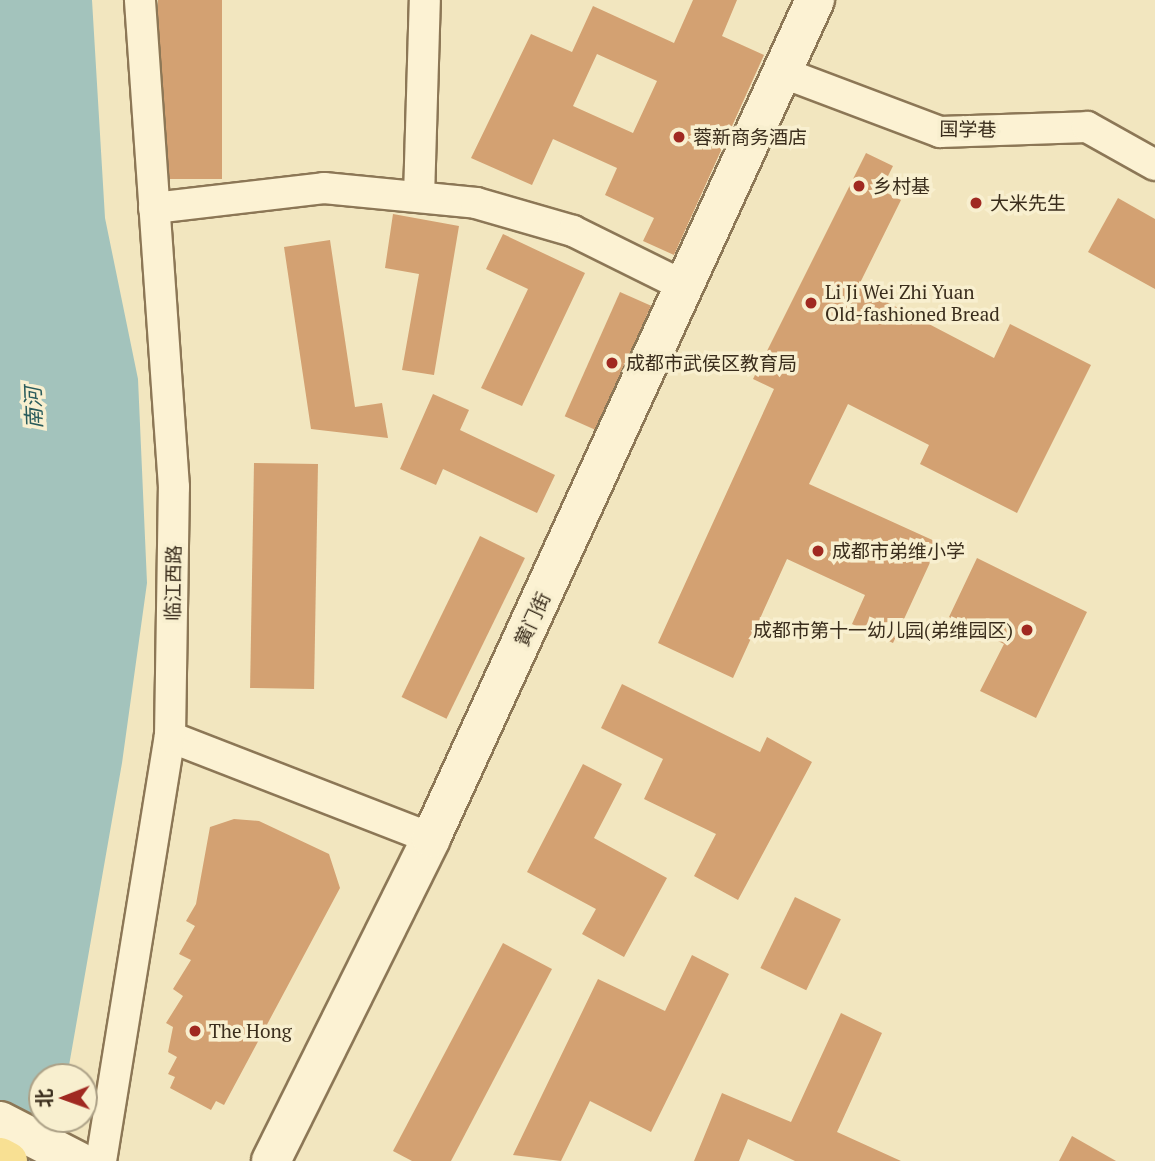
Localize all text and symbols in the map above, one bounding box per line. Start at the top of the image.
street label: 国学巷 [939,117,997,141]
place label: 蓉新商务酒店 [693,126,807,148]
marker: 蓉新商务酒店 [671,129,687,145]
place label: 乡村基 [873,175,930,197]
marker: 乡村基 [851,178,867,194]
place label: 大米先生 [990,192,1066,214]
marker: 大米先生 [968,195,984,211]
place label: Li Ji Wei Zhi Yuan Old-fashioned Bread [825,281,1000,325]
marker: Li Ji Wei Zhi Yuan Old-fashioned Bread [803,295,819,311]
place label: 成都市武侯区教育局 [626,352,797,374]
marker: 成都市武侯区教育局 [604,355,620,371]
water label: 南河 [20,387,46,429]
place label: 成都市弟维小学 [832,540,965,562]
marker: 成都市弟维小学 [810,543,826,559]
street label: 临江西路 [161,545,185,621]
street label: 黉门街 [510,588,554,650]
place label: 成都市第十一幼儿园(弟维园区) [753,619,1013,641]
marker: 成都市第十一幼儿园(弟维园区) [1019,622,1035,638]
place label: The Hong [209,1020,292,1042]
marker: The Hong [187,1023,203,1039]
north arrow [28,1063,98,1133]
text: 北 [31,1089,56,1108]

